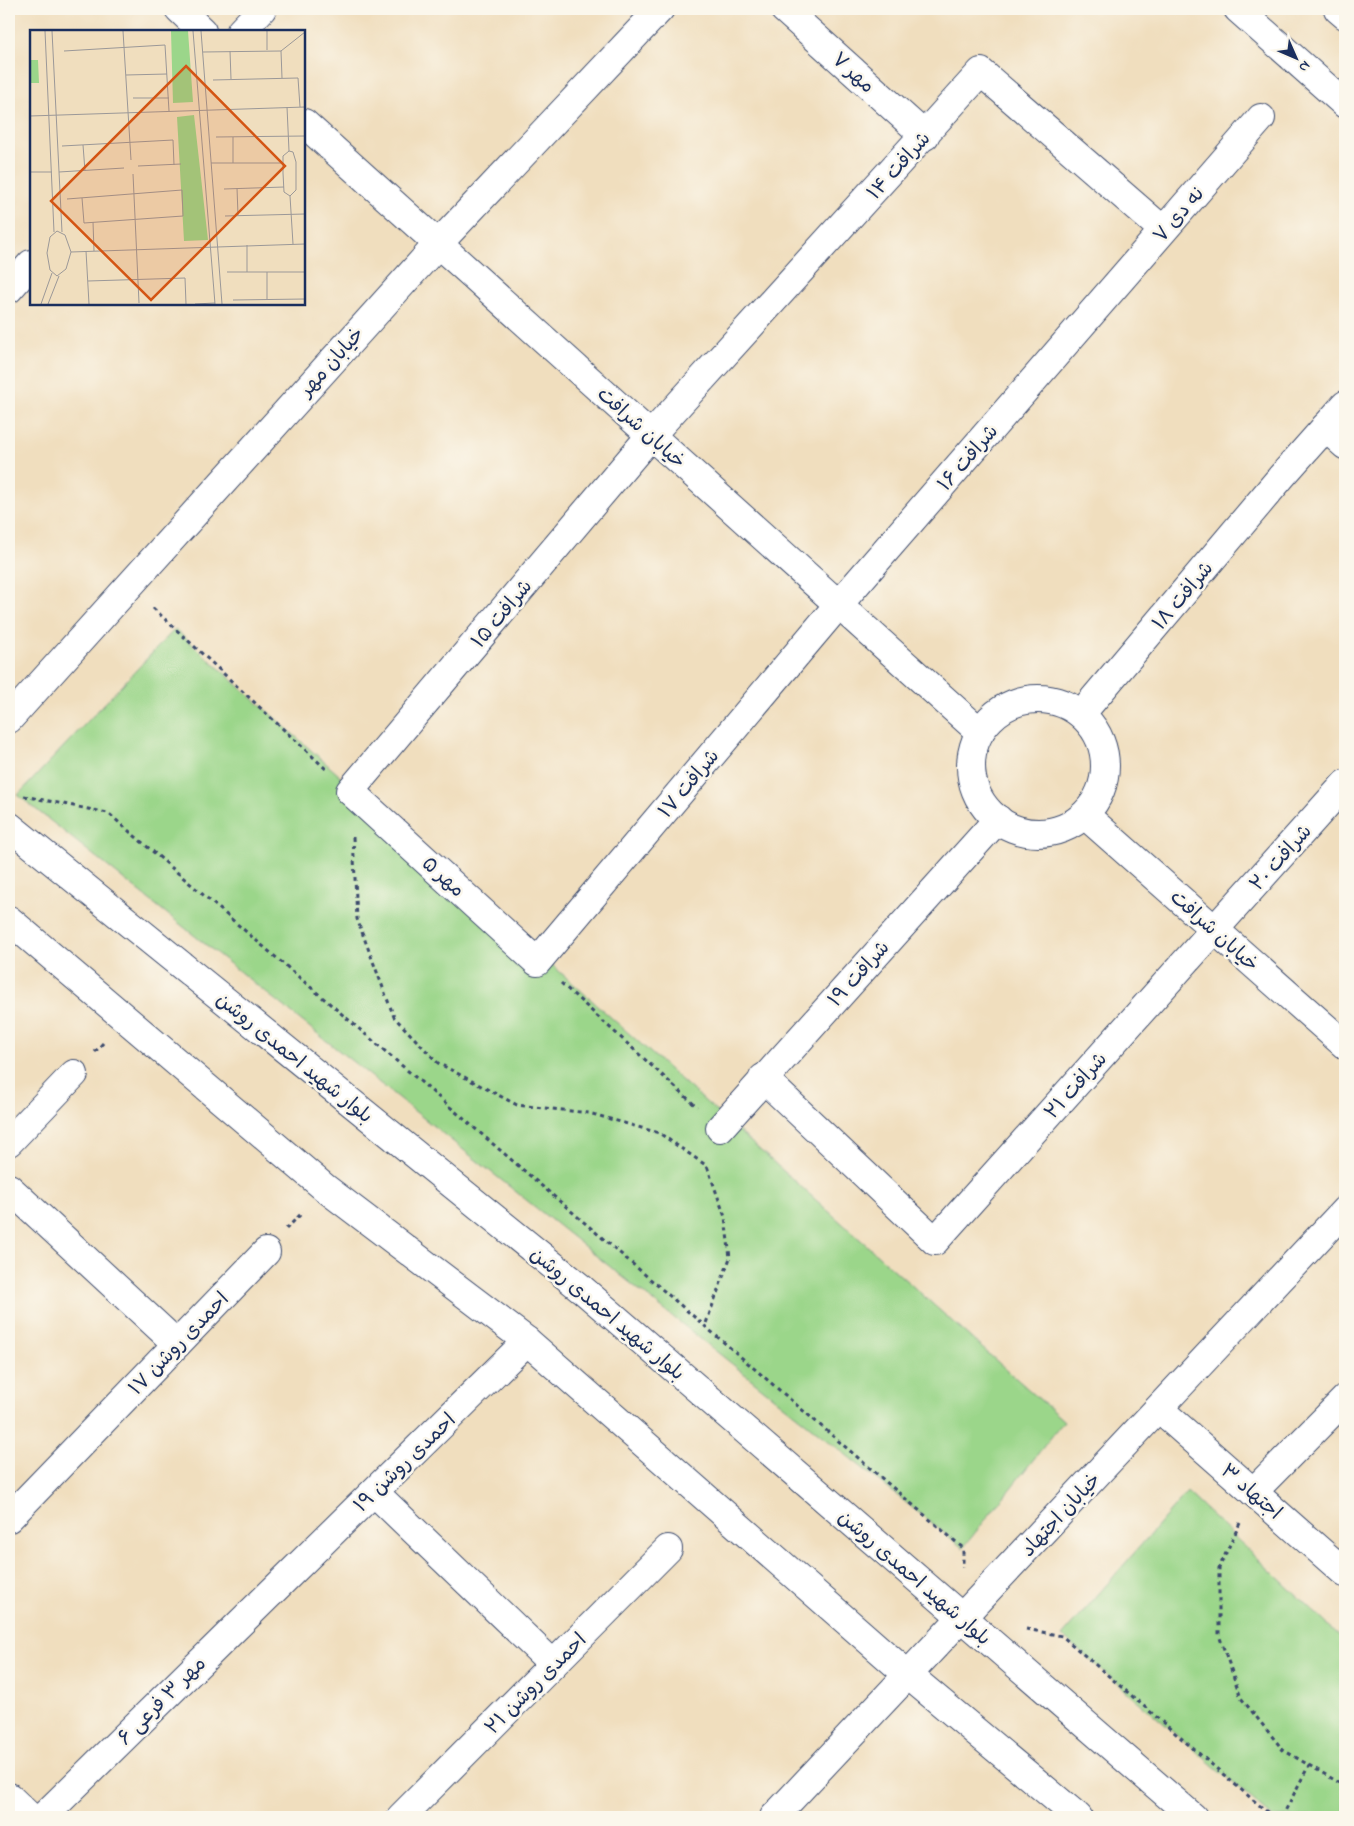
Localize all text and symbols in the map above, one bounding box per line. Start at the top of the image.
inset map [30,30,305,305]
north arrow [1272,32,1322,82]
street label: مهر ۷ [824,46,880,101]
text: N [1293,55,1315,77]
street label: شرافت ۱۴ [861,126,938,207]
street label: نه دی ۷ [1147,181,1212,250]
street label: خیابان مهر [292,321,372,405]
street label: خیابان شرافت [590,381,691,477]
street label: شرافت ۱۶ [932,419,1006,498]
street label: شرافت ۱۸ [1146,556,1221,637]
street label: شرافت ۱۵ [465,574,540,655]
street label: شرافت ۱۷ [652,744,727,825]
street label: شرافت ۲۰ [1244,819,1320,898]
street label: مهر ۵ [414,851,470,905]
street label: خیابان شرافت [1163,884,1264,980]
street label: شرافت ۱۹ [822,935,898,1014]
street label: بلوار شهید احمدی روشن [209,986,378,1131]
street label: شرافت ۲۱ [1039,1047,1115,1127]
street label: بلوار شهید احمدی روشن [523,1241,690,1389]
street label: احمدی روشن ۱۷ [123,1286,237,1403]
street label: احمدی روشن ۱۹ [348,1407,463,1520]
street label: اجتهاد ۳ [1213,1458,1287,1528]
street label: خیابان اجتهاد [1015,1467,1109,1564]
street label: بلوار شهید احمدی روشن [830,1504,996,1654]
street label: احمدی روشن ۲۱ [479,1627,594,1742]
street label: مهر ۳ فرعی ۶ [112,1651,214,1753]

